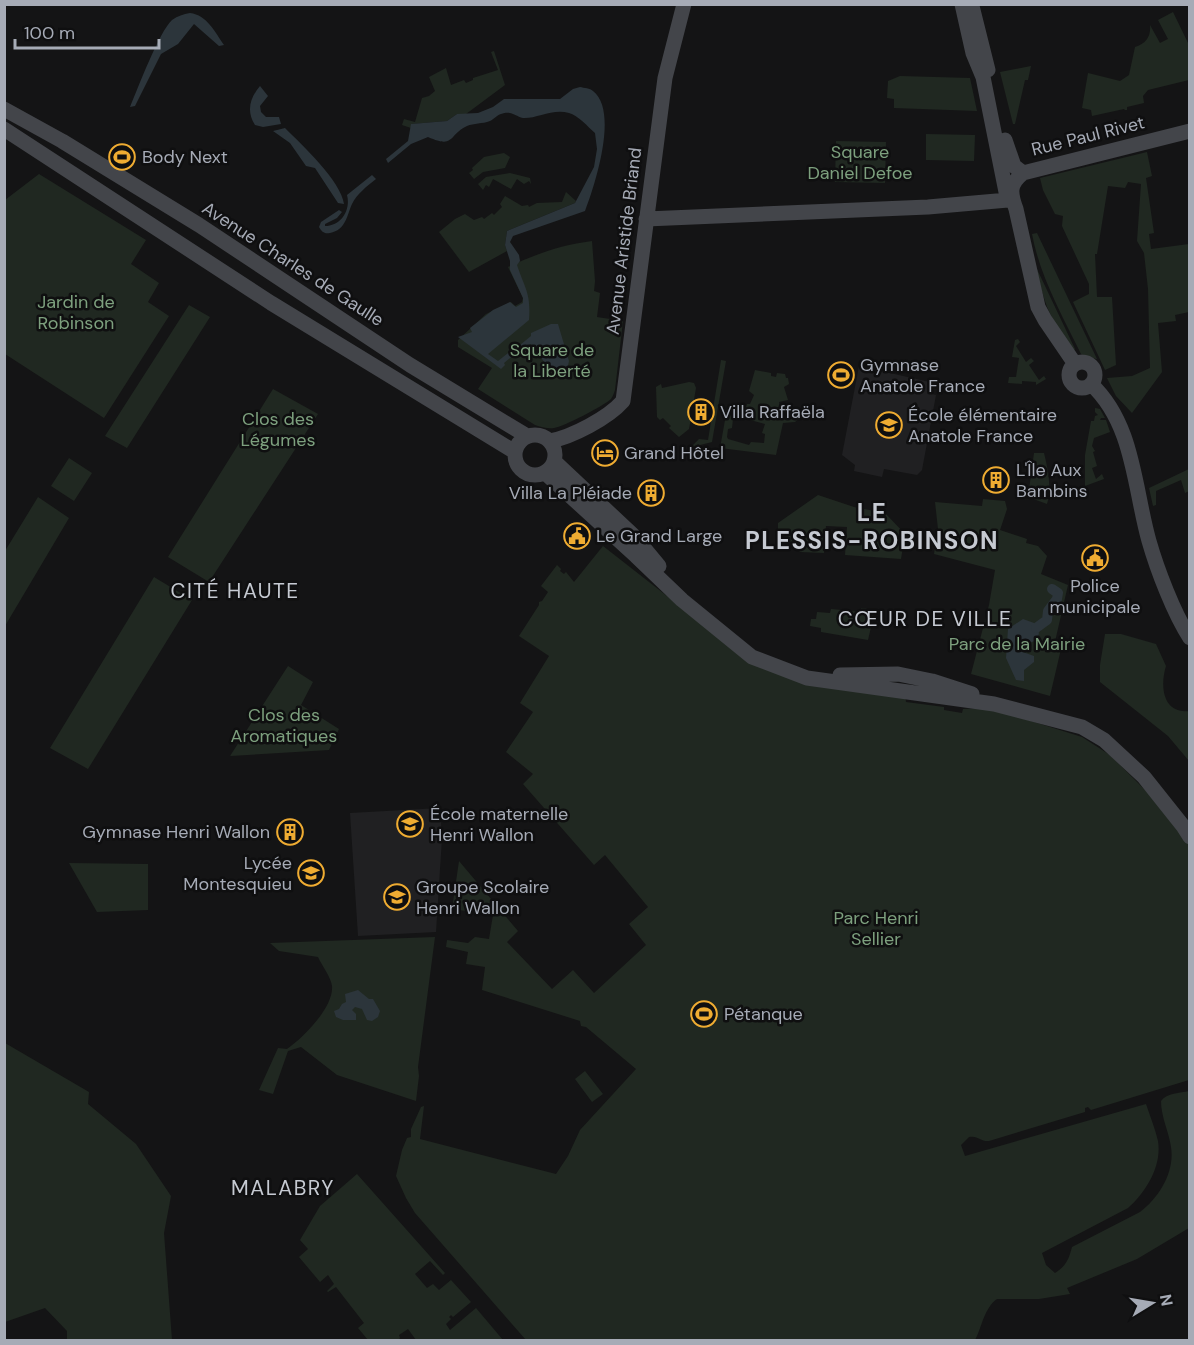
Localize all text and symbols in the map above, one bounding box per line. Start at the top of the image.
scale bar [15,12,159,50]
text: 100 m [24,21,75,45]
street label: Rue Paul Rivet [1029,110,1147,162]
park label: Square Daniel Defoe [807,140,913,185]
sports icon: Body Next [107,142,137,172]
place label: Body Next [142,145,228,169]
street label: Avenue Aristide Briand [601,146,647,336]
street label: Avenue Charles de Gaulle [198,196,388,332]
park label: Jardin de Robinson [37,290,115,335]
park label: Square de la Liberté [510,338,594,383]
place label: Gymnase Anatole France [860,353,985,398]
sports icon: Gymnase Anatole France [826,360,856,390]
building icon: Villa Raffaëla [686,397,716,427]
place label: Villa Raffaëla [720,400,825,424]
place label: École élémentaire Anatole France [908,403,1057,448]
park label: Clos des Légumes [241,407,315,452]
school or university icon: École élémentaire Anatole France [874,410,904,440]
hotel icon: Grand Hôtel [590,438,620,468]
place label: Grand Hôtel [624,441,724,465]
place label: L'Île Aux Bambins [1016,458,1088,503]
building icon: L'Île Aux Bambins [981,465,1011,495]
building icon: Villa La Pléiade [636,478,666,508]
place label: Villa La Pléiade [509,481,632,505]
district label: LE PLESSIS-ROBINSON [745,497,999,556]
public building icon: Le Grand Large [562,521,592,551]
place label: Le Grand Large [596,524,722,548]
public building icon: Police municipale [1080,543,1110,573]
place label: Police municipale [1050,574,1140,619]
district label: CITÉ HAUTE [170,577,300,605]
district label: CŒUR DE VILLE [838,605,1012,633]
park label: Parc de la Mairie [949,632,1085,656]
park label: Clos des Aromatiques [231,703,337,748]
place label: École maternelle Henri Wallon [430,802,568,847]
school or university icon: École maternelle Henri Wallon [395,809,425,839]
building icon: Gymnase Henri Wallon [275,817,305,847]
place label: Gymnase Henri Wallon [82,820,270,844]
place label: Lycée Montesquieu [183,851,292,896]
school or university icon: Lycée Montesquieu [296,858,326,888]
place label: Groupe Scolaire Henri Wallon [416,875,549,920]
school or university icon: Groupe Scolaire Henri Wallon [382,882,412,912]
park label: Parc Henri Sellier [833,906,919,951]
sports icon: Pétanque [689,999,719,1029]
place label: Pétanque [724,1002,803,1026]
district label: MALABRY [231,1174,335,1202]
north arrow [1122,1273,1182,1333]
text: N [1155,1293,1178,1308]

